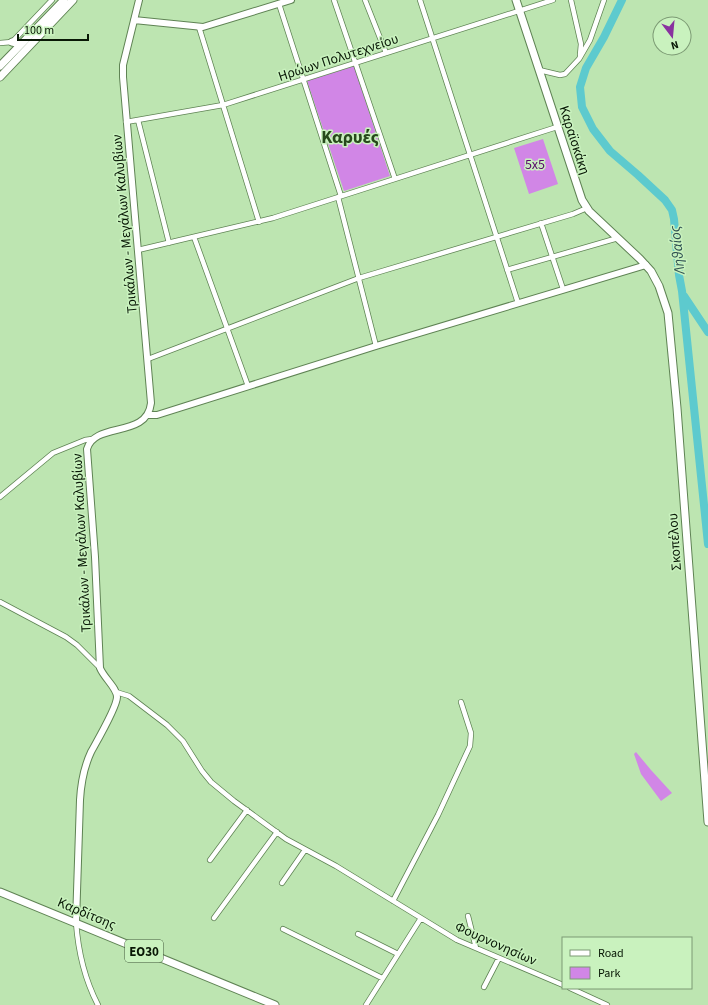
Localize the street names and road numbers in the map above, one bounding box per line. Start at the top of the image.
street label: Ηρώων Πολυτεχνείου [276,29,401,87]
street label: Καραϊσκάκη [553,103,595,177]
street label: Τρικάλων - Μεγάλων Καλυβίων [107,133,143,314]
street label: Τρικάλων - Μεγάλων Καλυβίων [67,452,97,633]
street label: Σκοπέλου [663,513,687,571]
street label: Καρδίτσης [54,893,119,935]
street label: Φουρνονησίων [452,917,540,971]
road number: ΕΟ30 [125,940,163,962]

